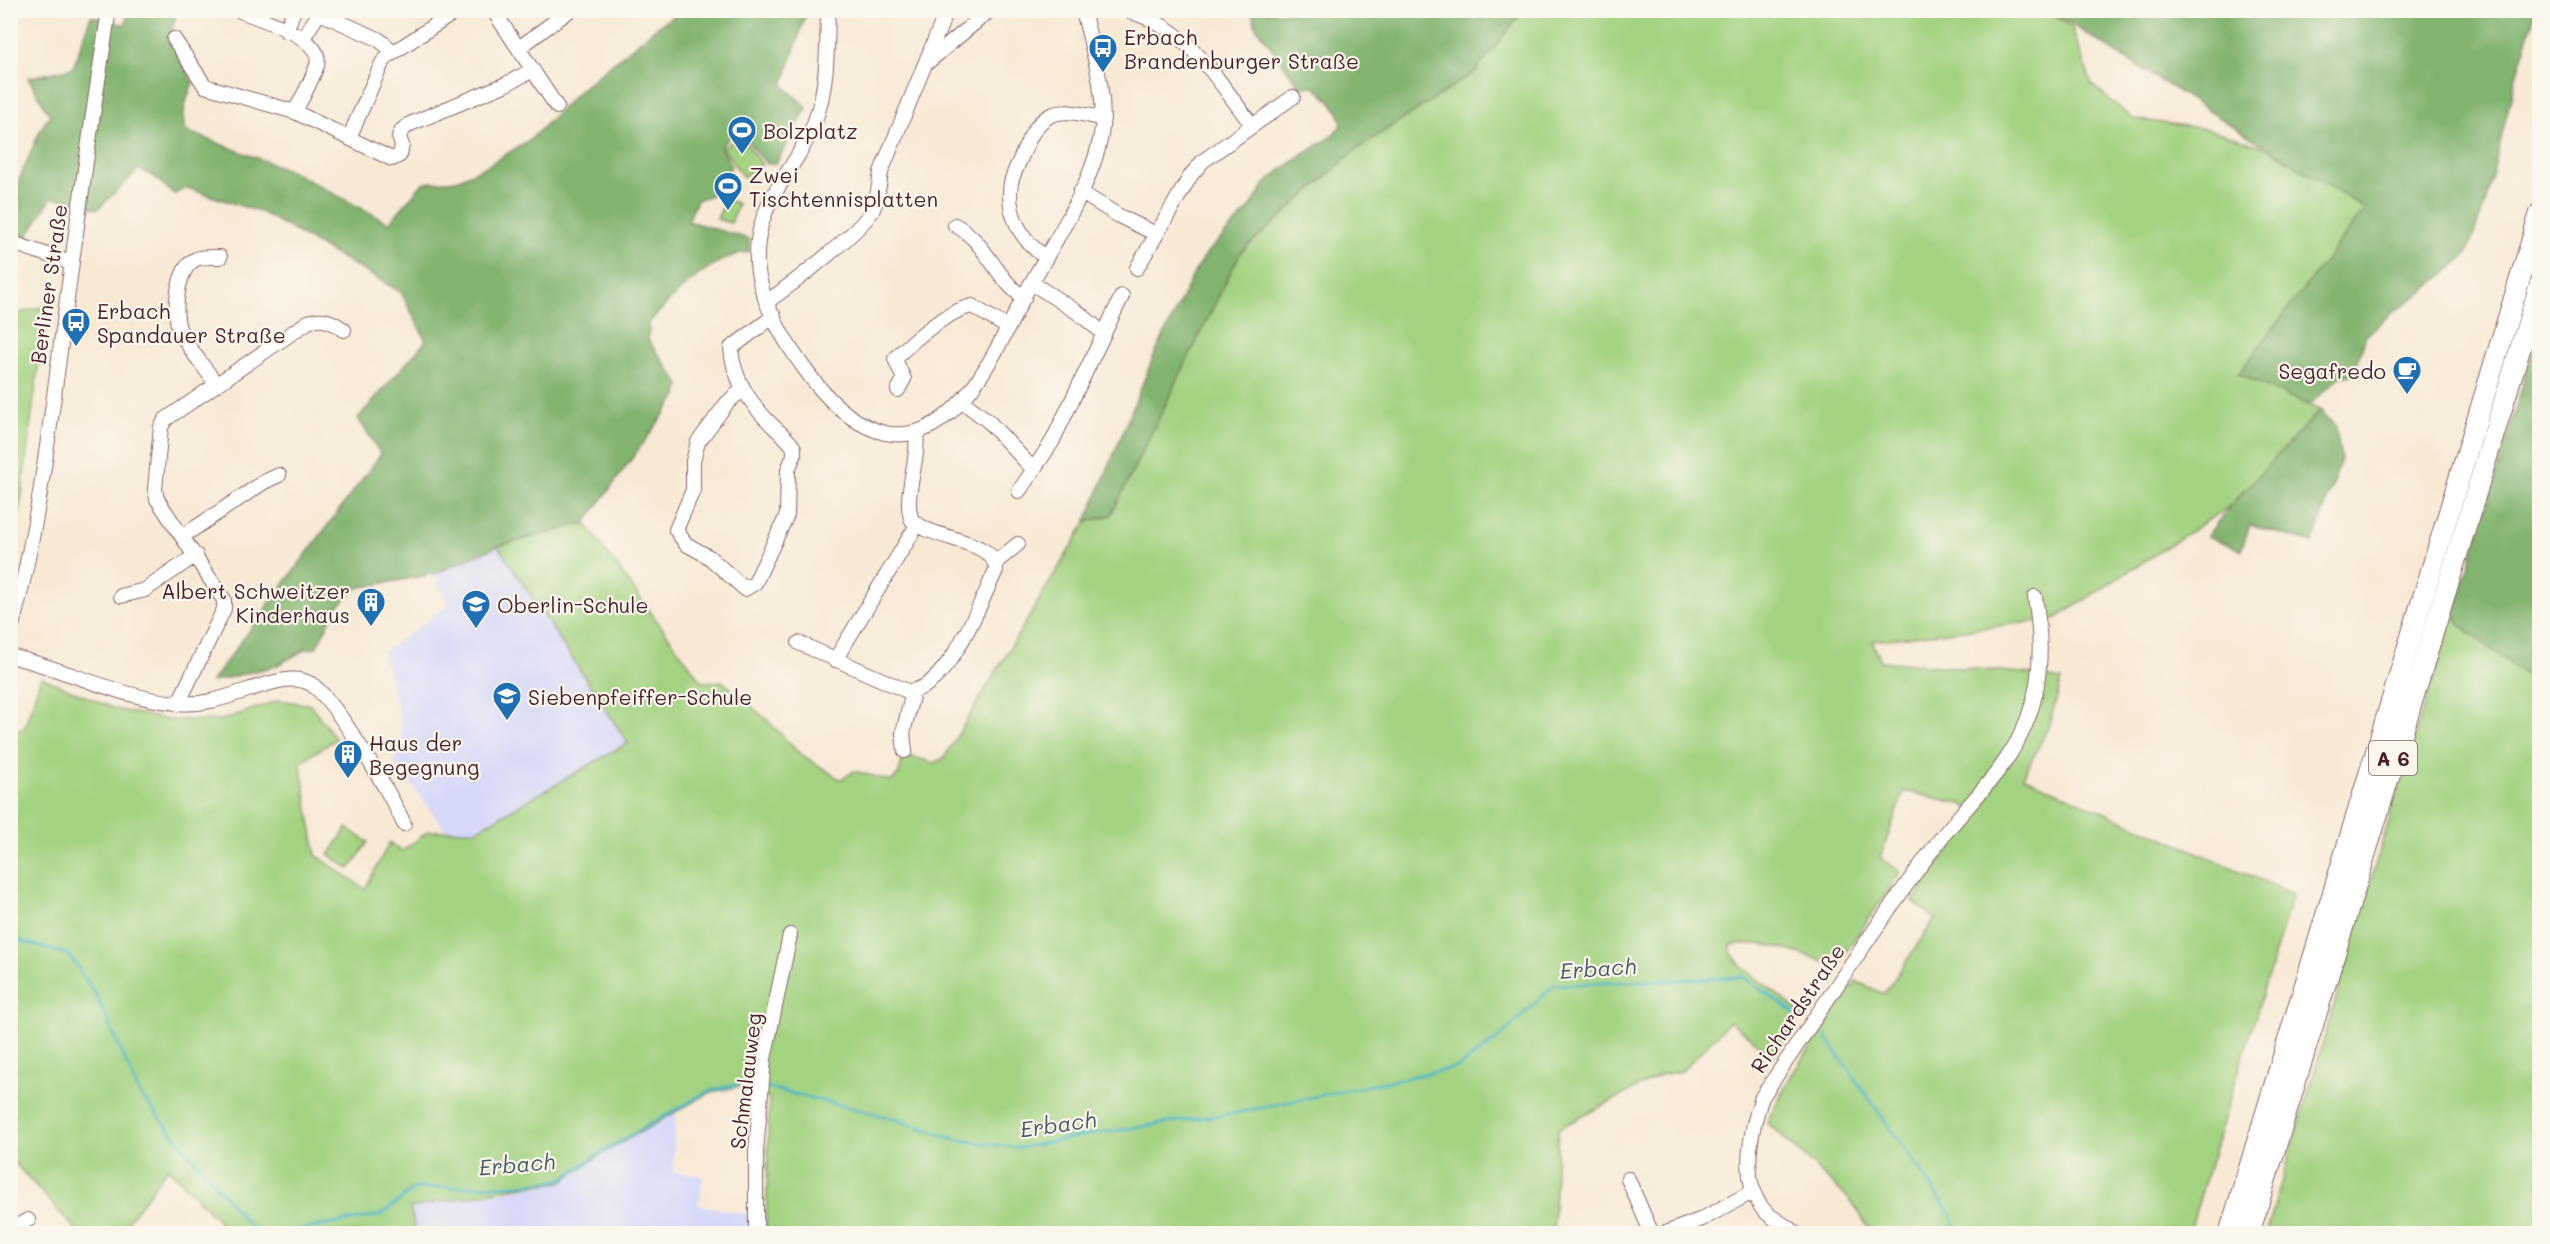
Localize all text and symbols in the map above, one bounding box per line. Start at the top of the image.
place label: Erbach Brandenburger Straße [1124,23,1359,74]
bus stop icon: Erbach Brandenburger Straße [1087,32,1119,74]
sports icon: Bolzplatz [726,114,758,156]
place label: Bolzplatz [763,117,858,144]
place label: Zwei Tischtennisplatten [749,161,938,212]
sports icon: Zwei Tischtennisplatten [712,170,744,212]
street label: Berliner Straße [23,202,73,366]
place label: Erbach Spandauer Straße [97,297,286,348]
bus stop icon: Erbach Spandauer Straße [60,306,92,348]
cafe icon: Segafredo [2391,354,2423,396]
place label: Segafredo [2278,357,2386,384]
place label: Albert Schweitzer Kinderhaus [161,577,350,628]
building icon: Albert Schweitzer Kinderhaus [355,586,387,628]
school or university icon: Oberlin-Schule [460,588,492,630]
place label: Oberlin-Schule [497,591,649,618]
school or university icon: Siebenpfeiffer-Schule [491,680,523,722]
place label: Siebenpfeiffer-Schule [528,683,752,710]
place label: Haus der Begegnung [369,729,479,780]
building icon: Haus der Begegnung [332,738,364,780]
road number: A 6 [2369,741,2417,775]
street label: Richardstraße [1744,938,1850,1078]
water label: Erbach [1559,951,1637,985]
street label: Schmalauweg [723,1011,767,1151]
water label: Erbach [1018,1104,1098,1144]
water label: Erbach [478,1146,556,1182]

